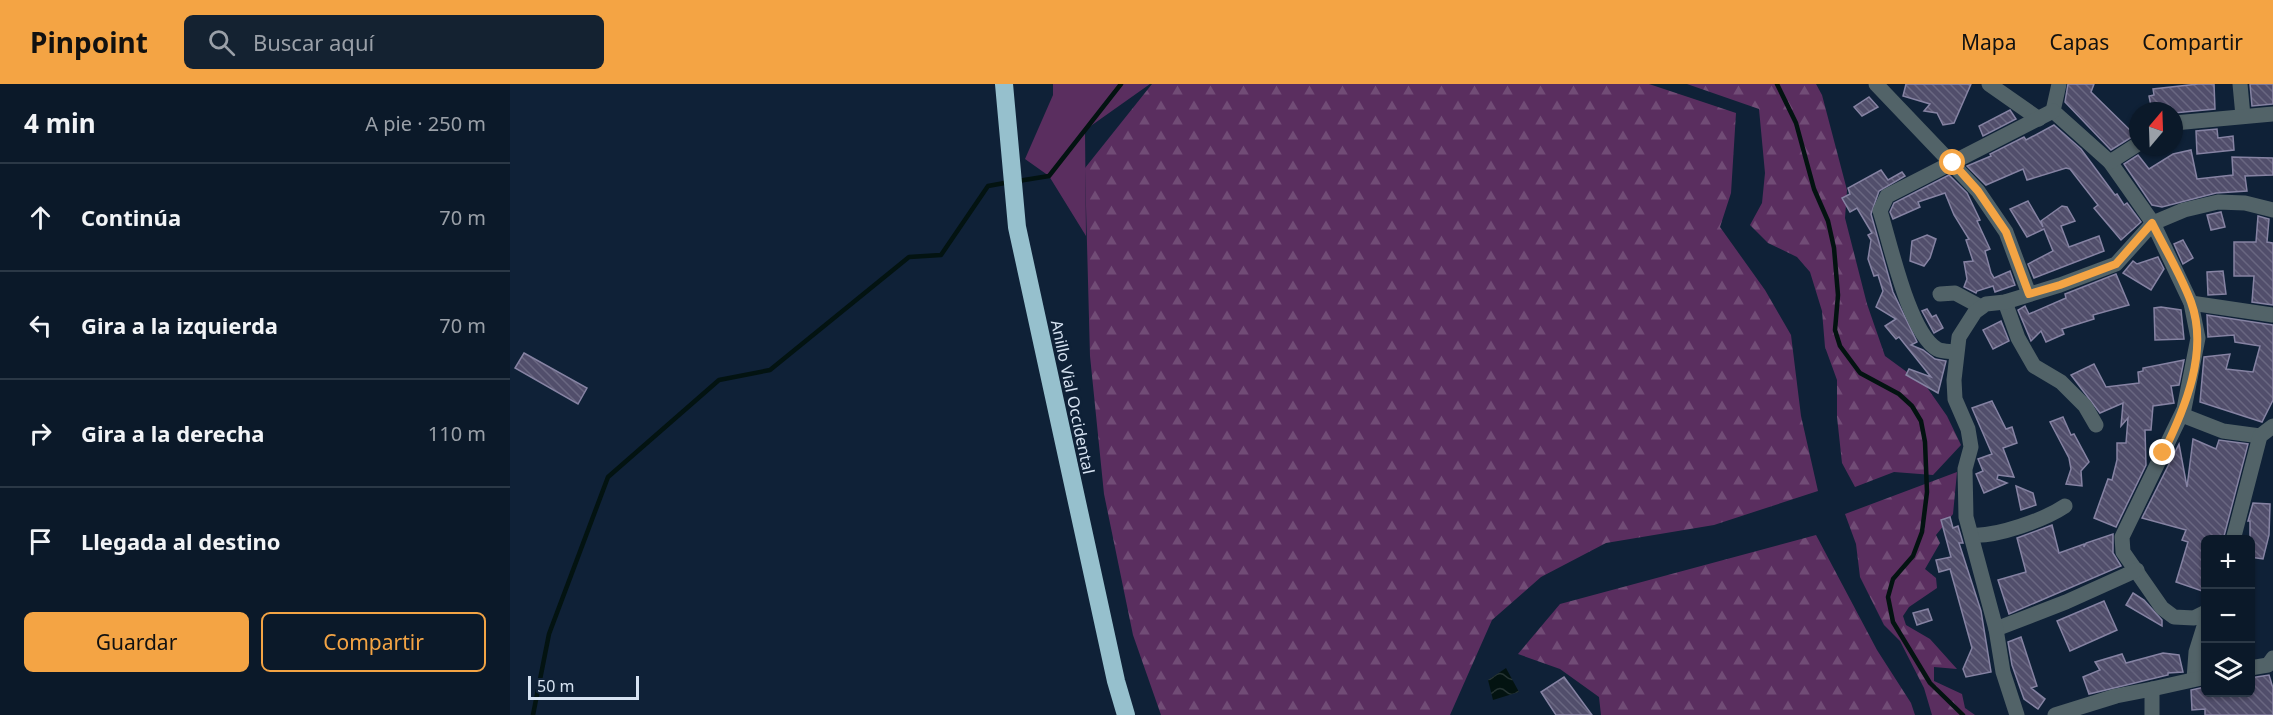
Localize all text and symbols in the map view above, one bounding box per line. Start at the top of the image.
search box [184,15,604,69]
text: Pinpoint [30,23,148,61]
icon: search [205,26,238,59]
text: Buscar aquí [253,27,374,57]
text: Mapa [1961,28,2017,56]
text: Capas [2050,28,2109,56]
text: Compartir [2142,28,2243,56]
north arrow [2129,102,2183,156]
text: 4 min [24,105,96,141]
text: A pie · 250 m [365,110,486,137]
route start [1939,149,1965,175]
icon: ahead [24,201,57,234]
text: Continúa [81,202,181,232]
text: 70 m [439,204,486,231]
icon: left [24,309,57,342]
text: Gira a la izquierda [81,310,278,340]
text: 70 m [439,312,486,339]
street label: Anillo Vial Occidental [1046,318,1100,476]
icon: right [24,417,57,450]
text: Gira a la derecha [81,418,265,448]
text: 110 m [428,420,486,447]
route end [2149,439,2175,465]
icon: arrive [24,525,57,558]
text: Llegada al destino [81,526,281,556]
map controls [2201,535,2255,697]
button: + [2201,535,2255,589]
button: − [2201,589,2255,643]
button: Guardar [24,612,249,672]
button: Compartir [261,612,486,672]
button: layers [2201,643,2255,697]
scale bar [528,673,639,700]
text: 50 m [537,675,574,697]

